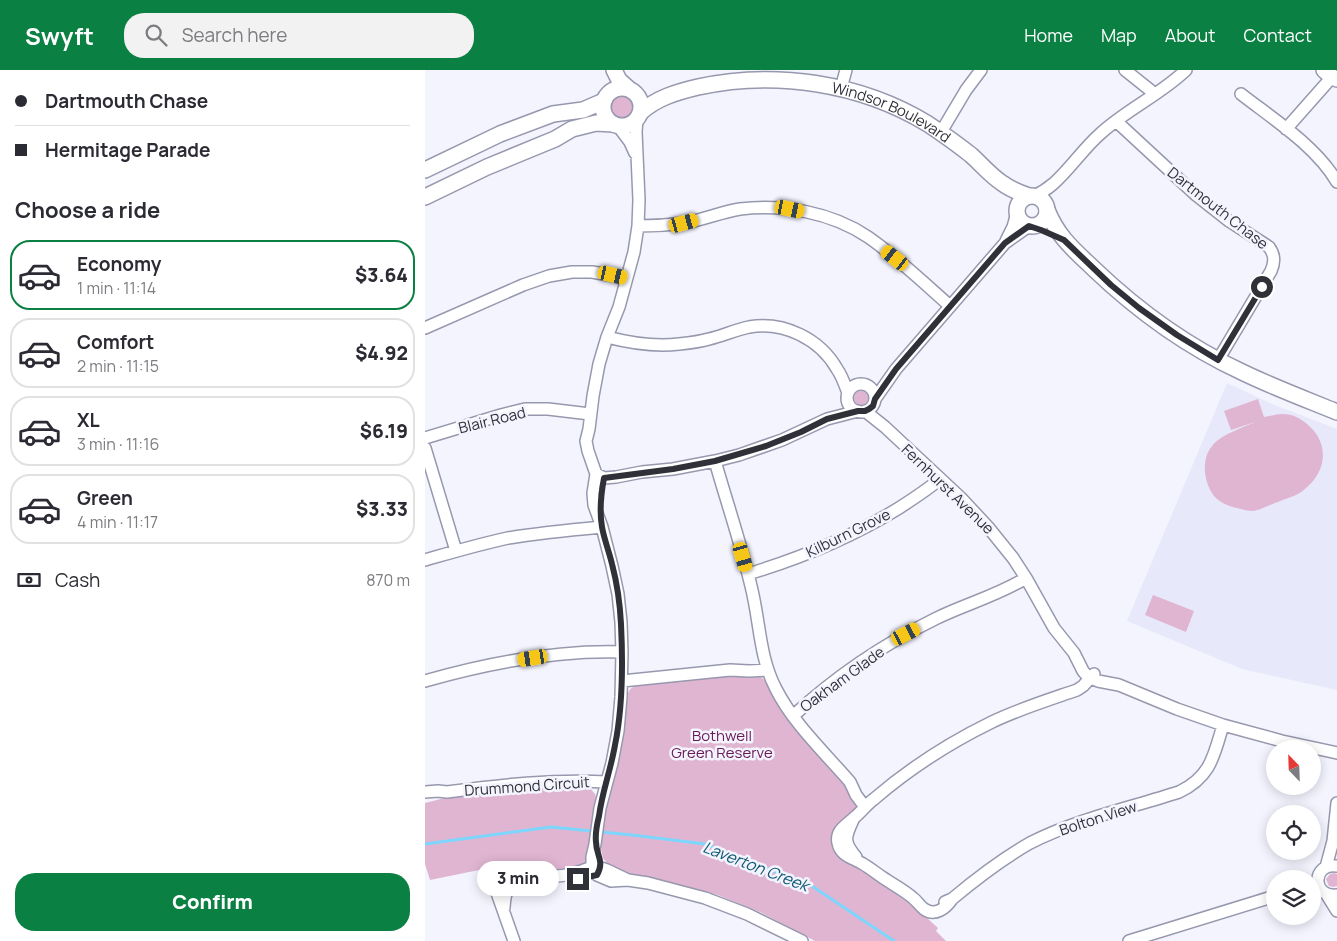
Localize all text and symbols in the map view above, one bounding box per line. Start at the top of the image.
search box [124,13,474,58]
text: Swyft [25,19,94,52]
icon: search [142,21,170,49]
text: Search here [182,22,287,48]
text: Home [1024,23,1073,47]
text: Map [1101,23,1137,47]
text: About [1165,23,1215,47]
text: Contact [1243,23,1312,47]
street label: Windsor Boulevard [830,76,955,147]
text: Dartmouth Chase [45,88,208,114]
text: Hermitage Parade [45,137,211,163]
street label: Dartmouth Chase [1163,162,1273,254]
text: Choose a ride [15,195,160,225]
car [773,199,806,219]
car [667,212,700,234]
car [878,243,911,273]
text: Economy [77,251,161,277]
icon: car [17,253,62,298]
text: $3.64 [355,262,408,288]
car [596,264,629,286]
route start [1251,276,1273,298]
text: 1 min · 11:14 [77,277,156,299]
text: Comfort [77,329,154,355]
icon: car [17,331,62,376]
text: $4.92 [355,340,408,366]
text: 2 min · 11:15 [77,355,159,377]
street label: Blair Road [456,402,528,438]
text: XL [77,407,100,433]
icon: car [17,409,62,454]
text: $6.19 [360,418,408,444]
text: 3 min · 11:16 [77,433,159,455]
street label: Fernhurst Avenue [897,439,999,539]
text: Green [77,485,133,511]
icon: car [17,487,62,532]
text: $3.33 [356,496,408,522]
street label: Kilburn Grove [802,503,894,562]
text: 4 min · 11:17 [77,511,158,533]
car [731,541,754,573]
icon: cash [15,566,43,594]
text: Cash [55,567,100,593]
text: 870 m [366,569,410,591]
car [889,621,922,647]
street label: Oakham Glade [796,641,889,717]
car [517,648,548,668]
park label: Bothwell Green Reserve [671,725,773,763]
north arrow [1266,740,1321,795]
map controls [1266,740,1321,925]
street label: Drummond Circuit [464,771,590,801]
street label: Bolton View [1057,795,1140,840]
button: locate [1266,805,1321,860]
water label: Laverton Creek [700,836,814,897]
callout: 3 min [478,862,561,896]
text: 3 min [497,867,539,889]
route end [567,868,589,890]
button: layers [1266,870,1321,925]
button: Confirm [15,873,410,931]

